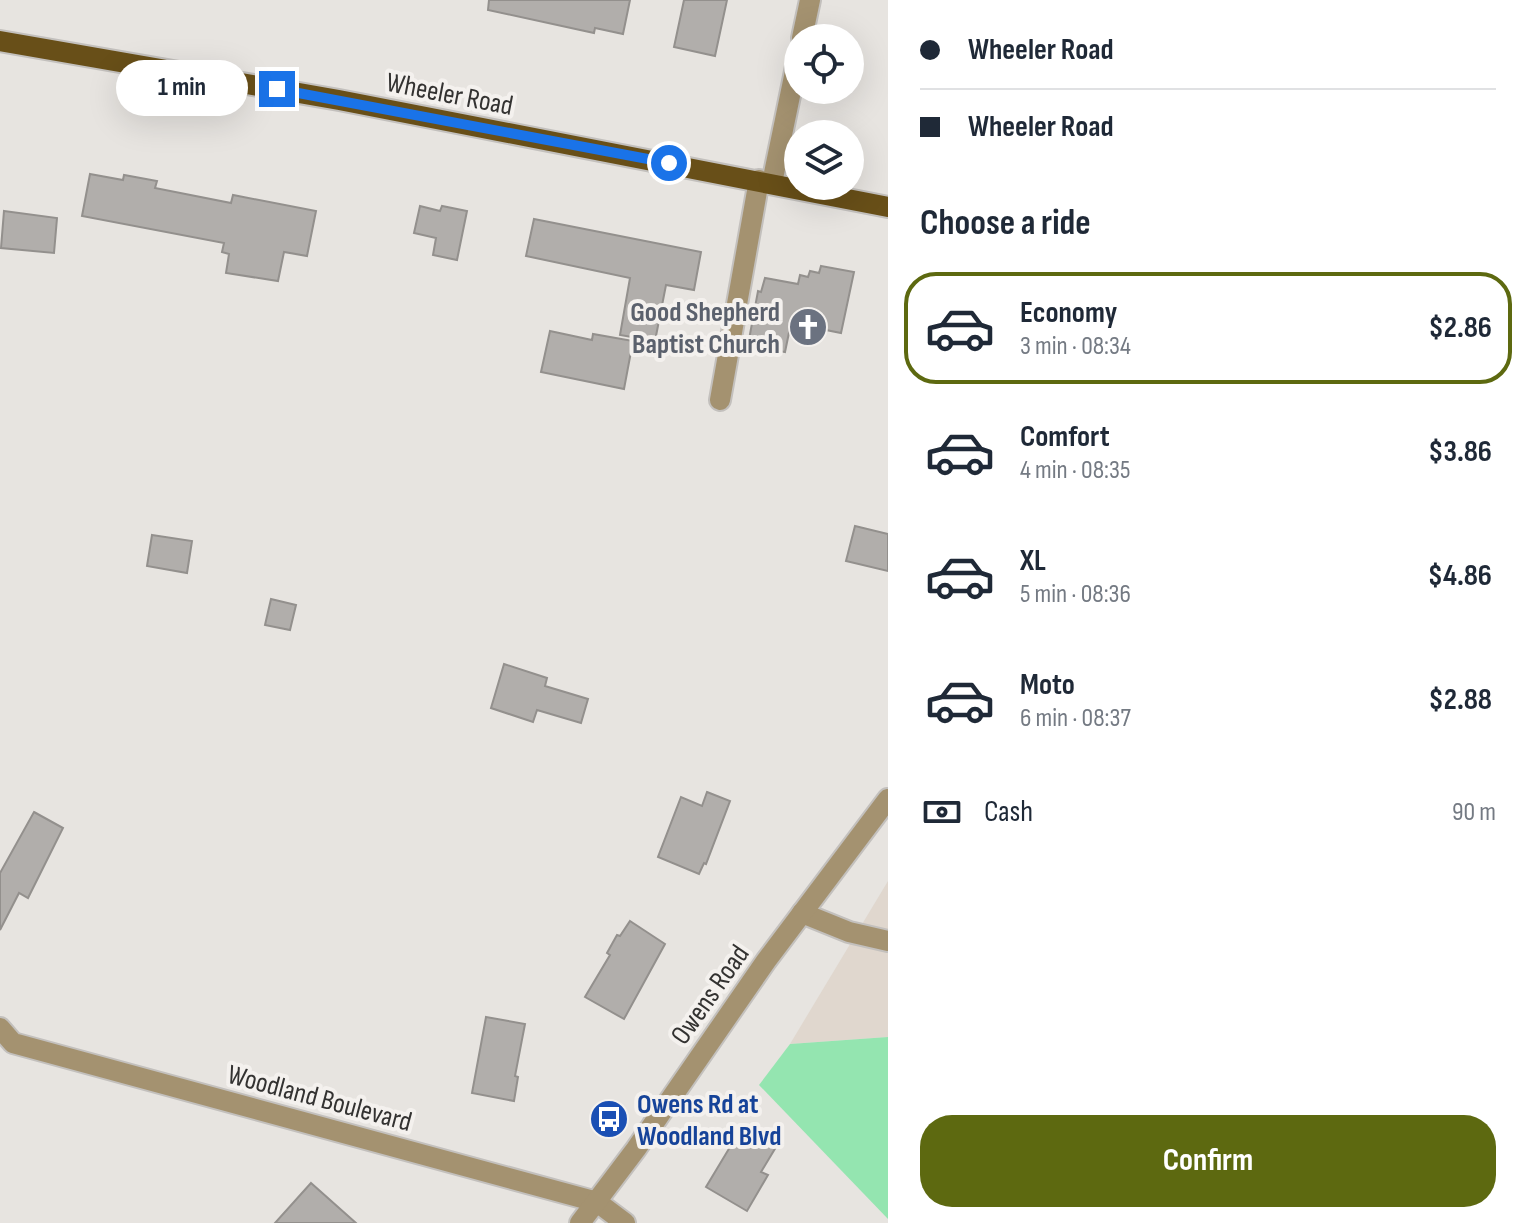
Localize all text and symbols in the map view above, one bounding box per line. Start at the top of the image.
map controls [784,24,864,200]
button: locate [784,24,864,104]
text: Wheeler Road [968,32,1114,68]
callout: 1 min [117,61,249,117]
street label: Wheeler Road [384,66,516,123]
route end [259,71,295,107]
text: 1 min [158,72,206,103]
text: Wheeler Road [968,109,1114,145]
button: layers [784,120,864,200]
route start [651,145,687,181]
text: Choose a ride [920,202,1091,245]
icon: car [924,292,996,364]
text: Economy [1020,295,1117,331]
place label: Good Shepherd Baptist Church [630,296,780,361]
church icon: Good Shepherd Baptist Church [787,306,829,348]
text: $2.86 [1428,310,1492,346]
text: 3 min · 08:34 [1020,331,1131,362]
icon: car [924,416,996,488]
text: Comfort [1020,419,1110,455]
text: $3.86 [1428,434,1492,470]
text: 4 min · 08:35 [1020,455,1130,486]
icon: car [924,540,996,612]
text: XL [1020,543,1046,579]
text: $4.86 [1428,558,1492,594]
text: 5 min · 08:36 [1020,579,1131,610]
icon: car [924,664,996,736]
text: Moto [1020,667,1075,703]
text: $2.88 [1428,682,1492,718]
text: 6 min · 08:37 [1020,703,1131,734]
icon: cash [920,790,964,834]
text: Cash [984,794,1033,830]
text: 90 m [1452,797,1496,828]
street label: Owens Road [664,939,756,1051]
street label: Woodland Boulevard [224,1058,415,1139]
place label: Owens Rd at Woodland Blvd [637,1088,781,1153]
bus stop icon: Owens Rd at Woodland Blvd [588,1098,630,1140]
button: Confirm [920,1115,1496,1207]

